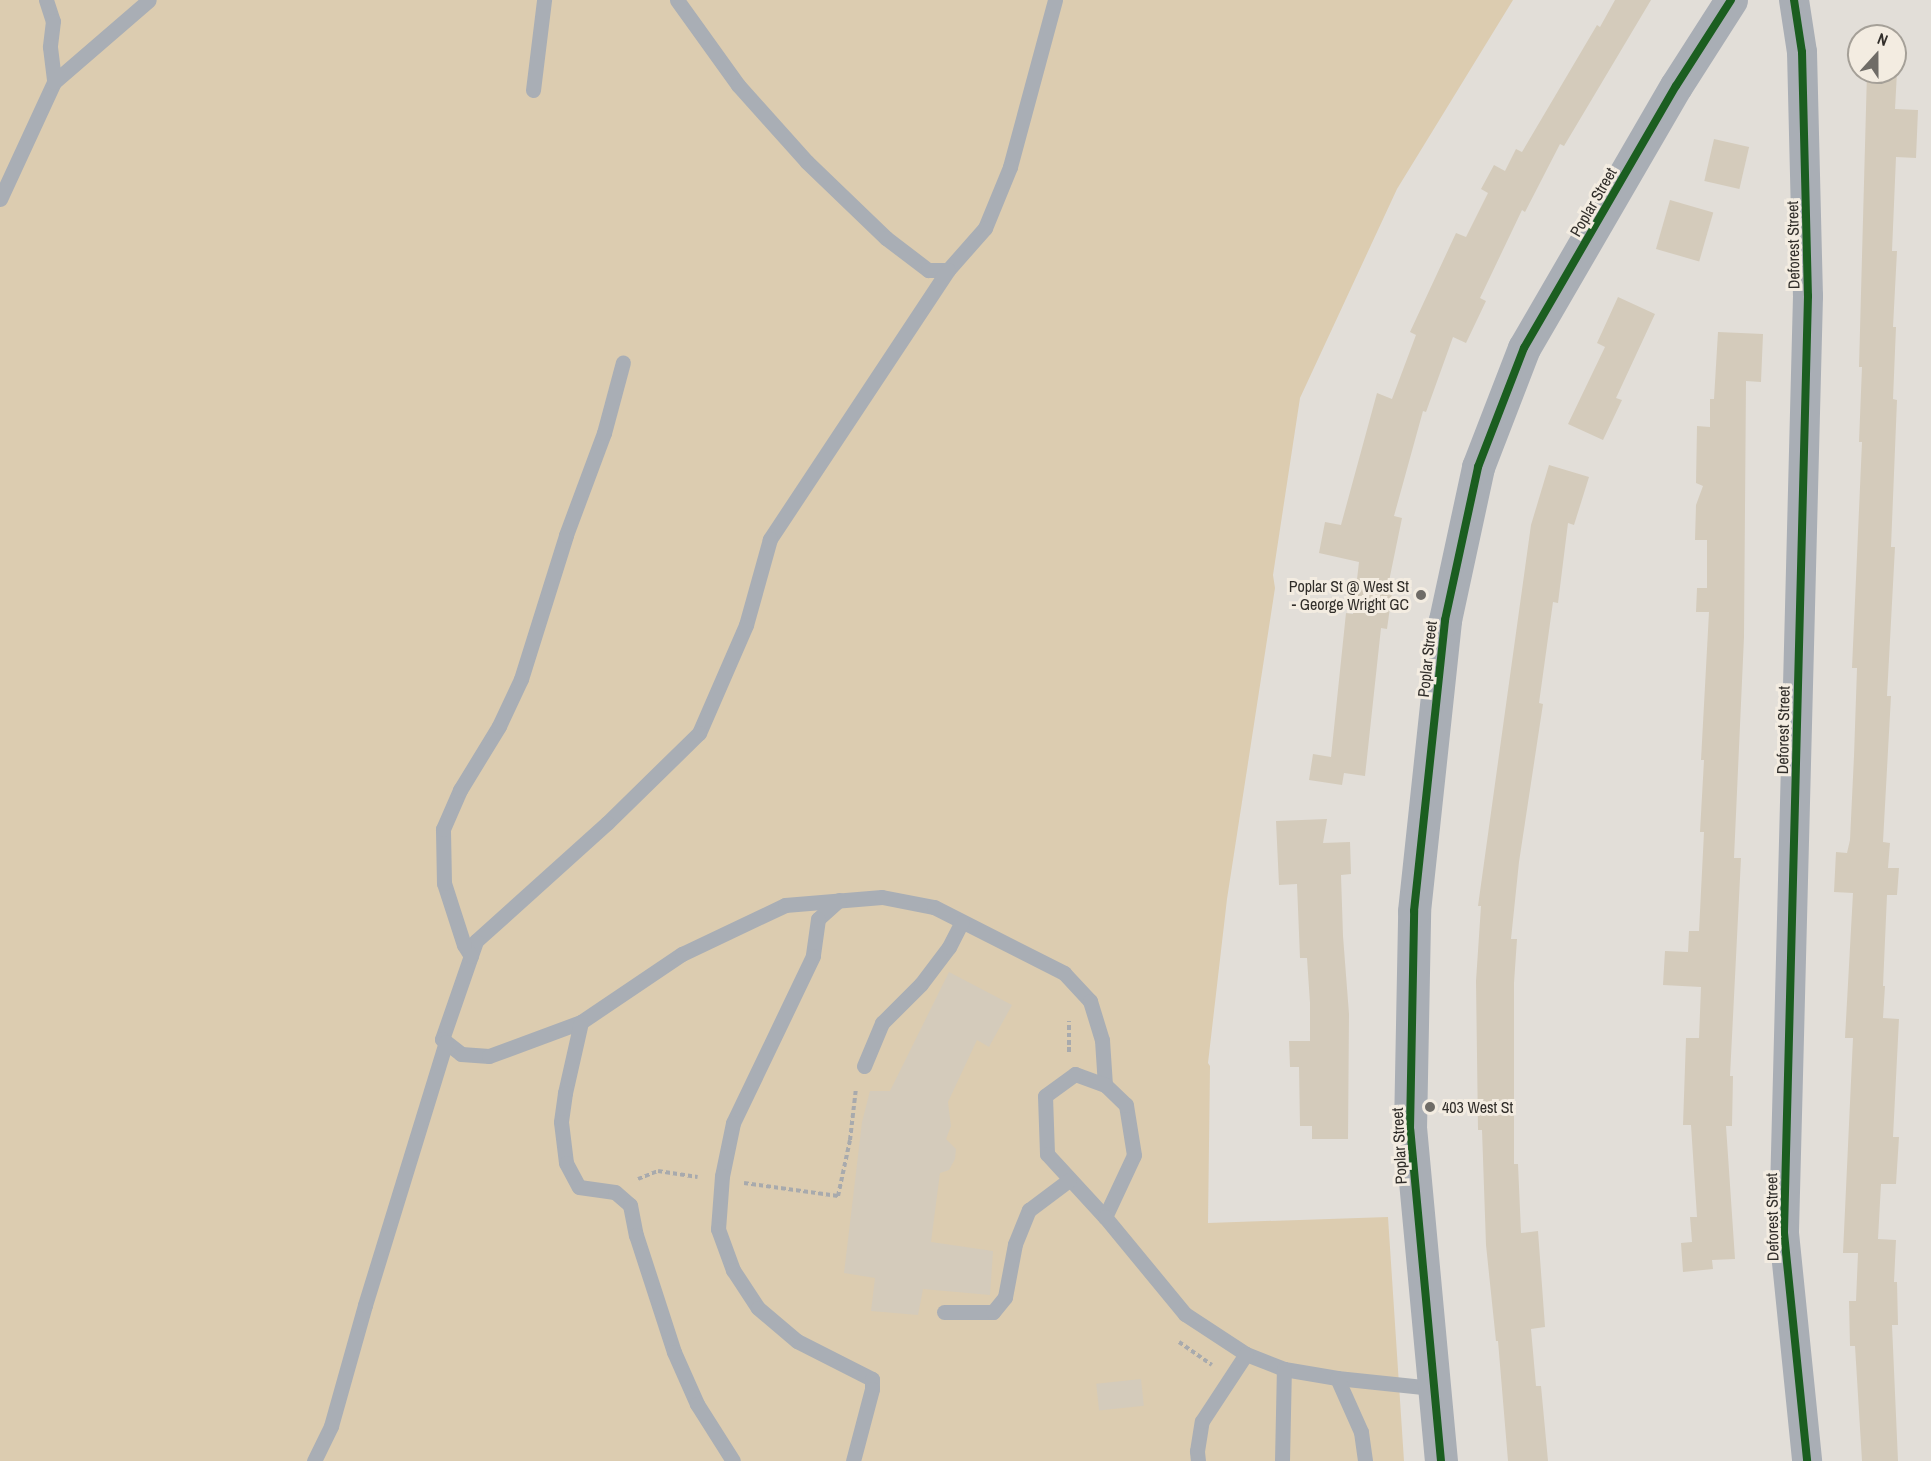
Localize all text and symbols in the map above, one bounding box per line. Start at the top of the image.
north arrow [1847,24,1907,84]
text: N [1874,27,1891,51]
street label: Poplar Street [1566,164,1620,240]
street label: Deforest Street [1783,201,1803,289]
place label: Poplar St @ West St - George Wright GC [1289,576,1409,614]
marker: Poplar St @ West St - George Wright GC [1414,588,1428,602]
street label: Poplar Street [1413,620,1441,698]
street label: Deforest Street [1773,686,1793,774]
place label: 403 West St [1442,1097,1513,1117]
marker: 403 West St [1423,1100,1437,1114]
street label: Poplar Street [1387,1107,1411,1185]
street label: Deforest Street [1762,1173,1782,1261]

